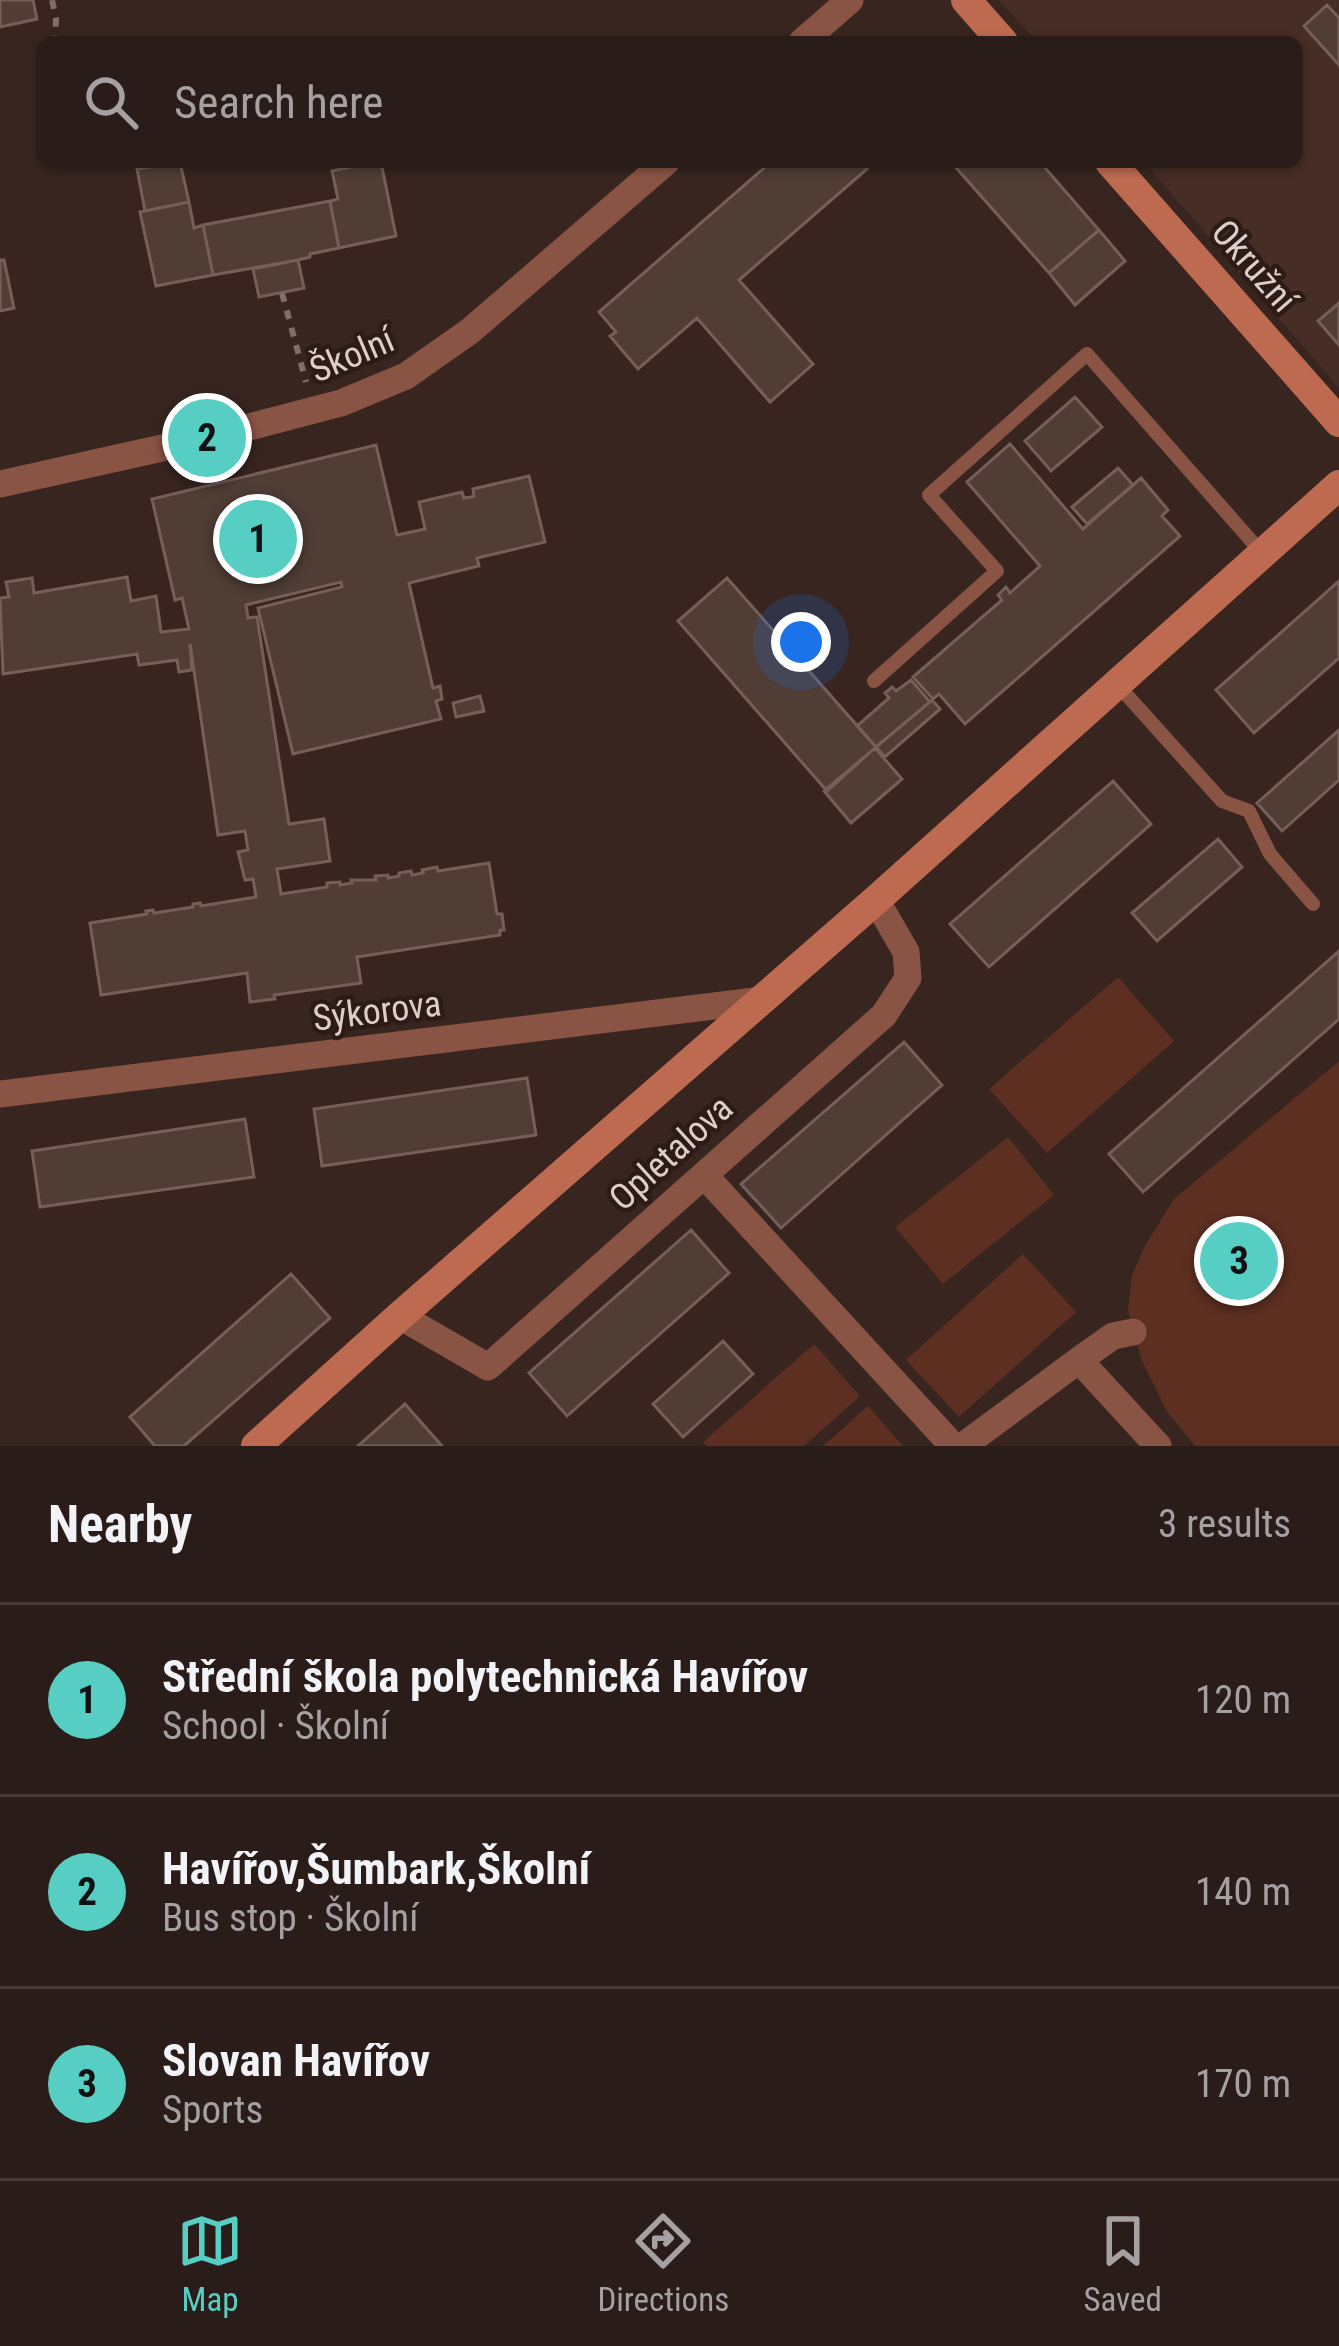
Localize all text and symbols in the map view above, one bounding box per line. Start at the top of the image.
search box [36,36,1303,168]
icon: search [78,69,144,135]
text: Search here [174,76,383,129]
street label: Okružní [1203,211,1306,322]
street label: Školní [303,317,402,391]
pin: 2 [168,393,246,483]
pin: 1 [219,494,297,584]
your location [771,612,831,672]
street label: Sýkorova [311,982,443,1040]
street label: Opletalova [601,1087,741,1219]
pin: 3 [1200,1216,1278,1306]
text: Nearby [48,1495,192,1554]
text: 3 results [1158,1501,1291,1547]
text: Střední škola polytechnická Havířov [162,1650,808,1703]
text: 1 [77,1677,97,1723]
text: 120 m [1195,1677,1291,1723]
text: School · Školní [162,1703,389,1749]
text: Havířov,Šumbark,Školní [162,1842,590,1895]
text: 2 [77,1869,97,1915]
text: 140 m [1195,1869,1291,1915]
text: Bus stop · Školní [162,1895,418,1941]
text: Slovan Havířov [162,2034,430,2087]
text: 3 [77,2061,97,2107]
text: 170 m [1195,2061,1291,2107]
text: Sports [162,2087,263,2133]
tab: Map [177,2208,243,2319]
tab: Directions [597,2208,729,2319]
tab: Saved [1083,2208,1162,2319]

